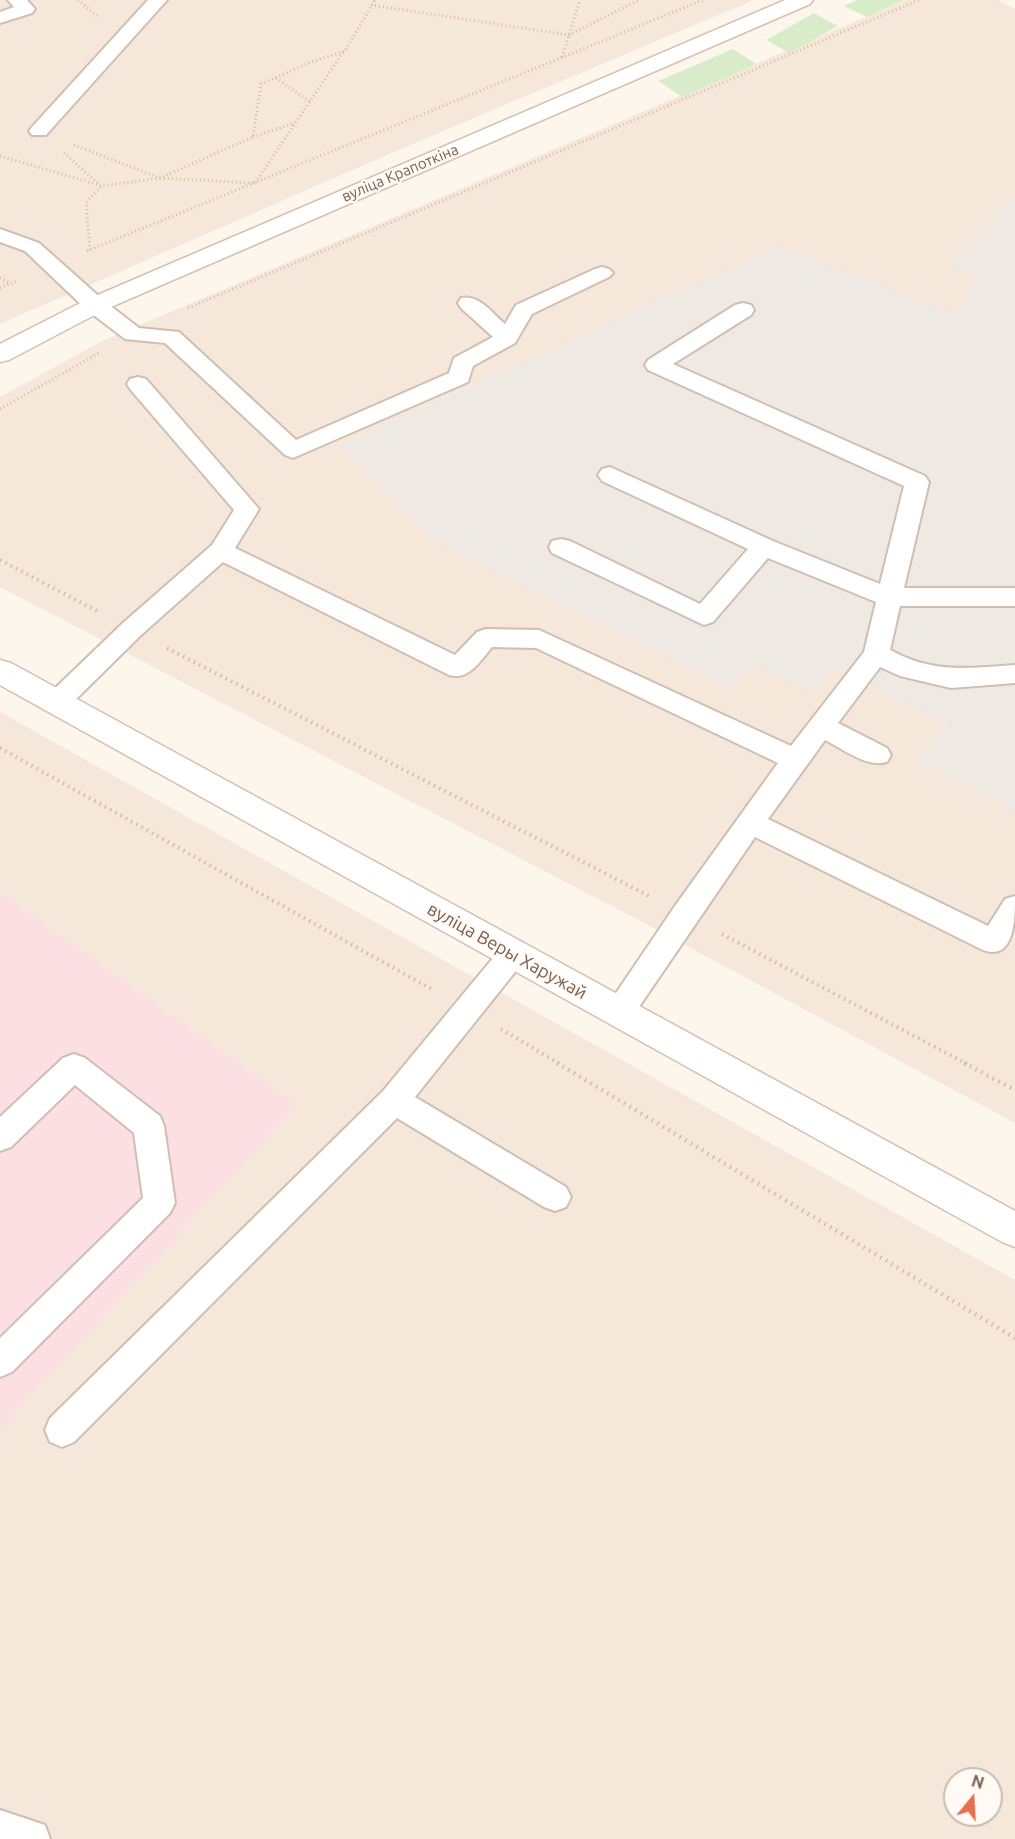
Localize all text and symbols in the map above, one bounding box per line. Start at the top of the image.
street label: вуліца Крапоткіна [339,140,461,206]
street label: вуліца Веры Харужай [423,898,591,1004]
north arrow [943,1767,1003,1827]
text: N [969,1771,986,1792]

